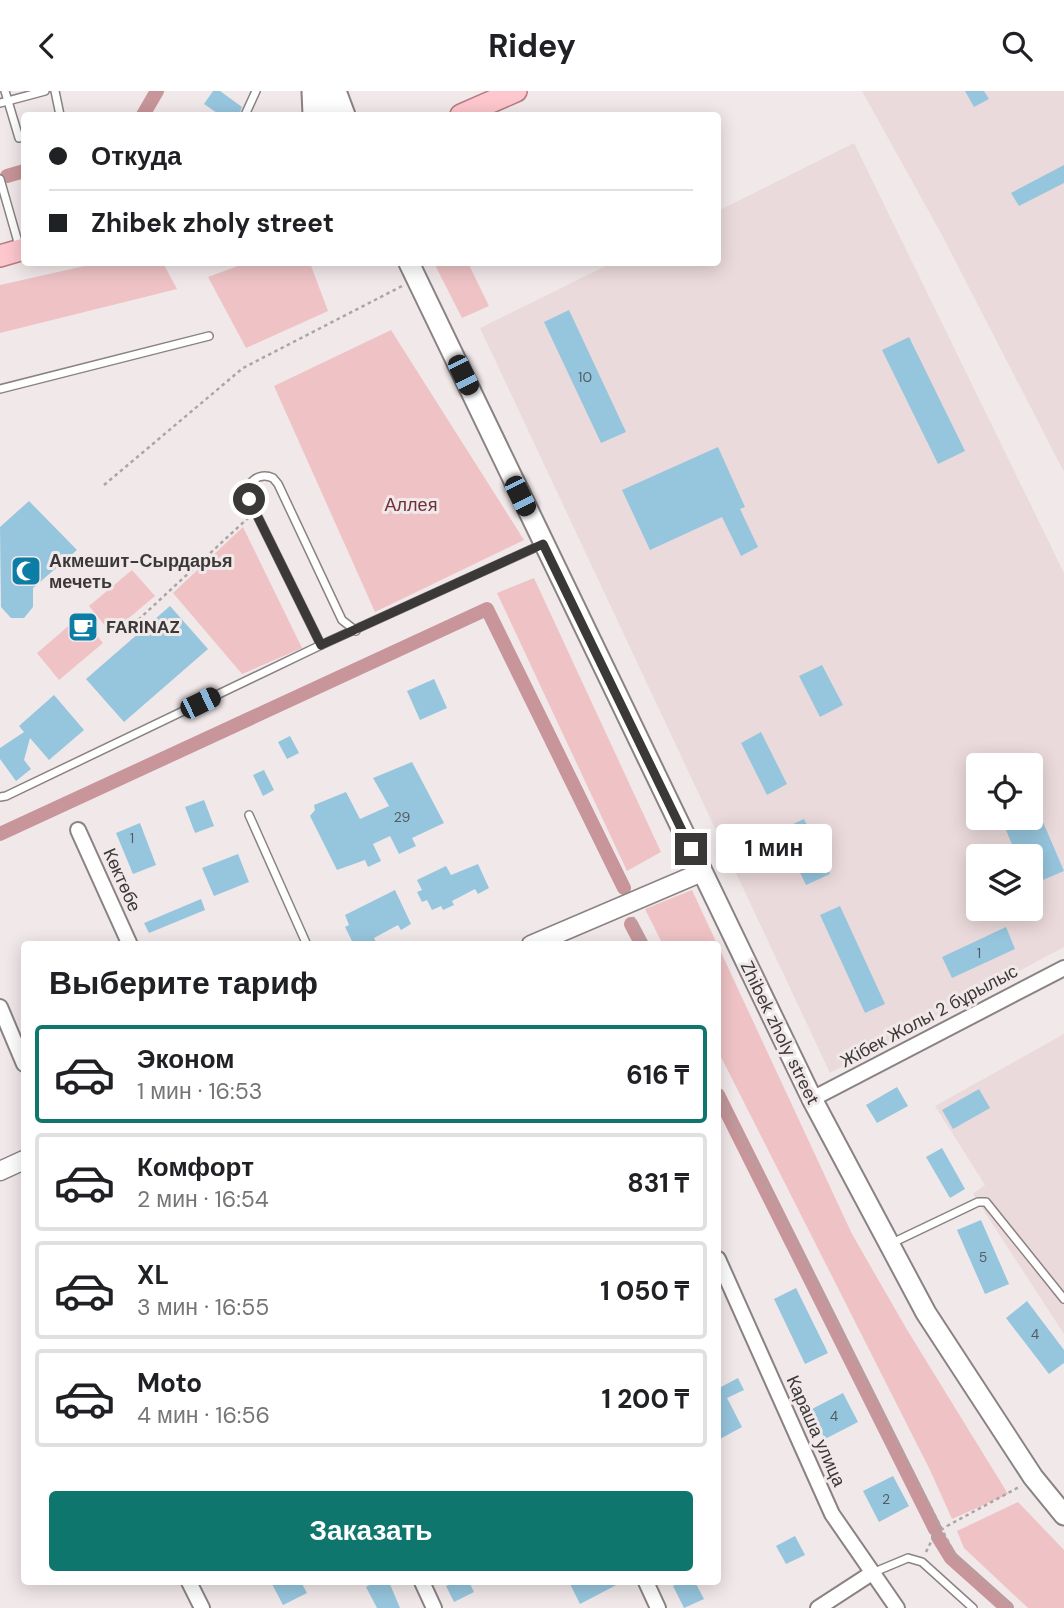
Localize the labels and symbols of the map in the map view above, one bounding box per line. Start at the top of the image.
car [445,352,482,398]
house number: 10 [578,368,592,386]
car [502,473,539,519]
route start [233,483,265,515]
park label: Аллея [385,493,437,517]
place label: Акмешит-Сырдарья мечеть [49,549,233,594]
mosque icon: Акмешит-Сырдарья мечеть [9,554,43,588]
cafe icon: FARINAZ [66,610,100,644]
place label: FARINAZ [106,615,180,639]
car [177,684,224,722]
house number: 29 [394,808,411,826]
callout: 1 мин [716,825,831,873]
house number: 1 [130,829,134,847]
route end [675,833,707,865]
street label: Көктөбе [97,845,147,915]
house number: 1 [977,944,981,962]
street label: Zhibek zholy street [735,957,825,1109]
street label: Жібек Жолы 2 бұрылыс [836,959,1022,1073]
house number: 5 [979,1248,987,1266]
house number: 4 [1031,1325,1040,1343]
street label: Караша улица [781,1372,852,1491]
house number: 4 [830,1407,839,1425]
house number: 2 [882,1490,890,1508]

